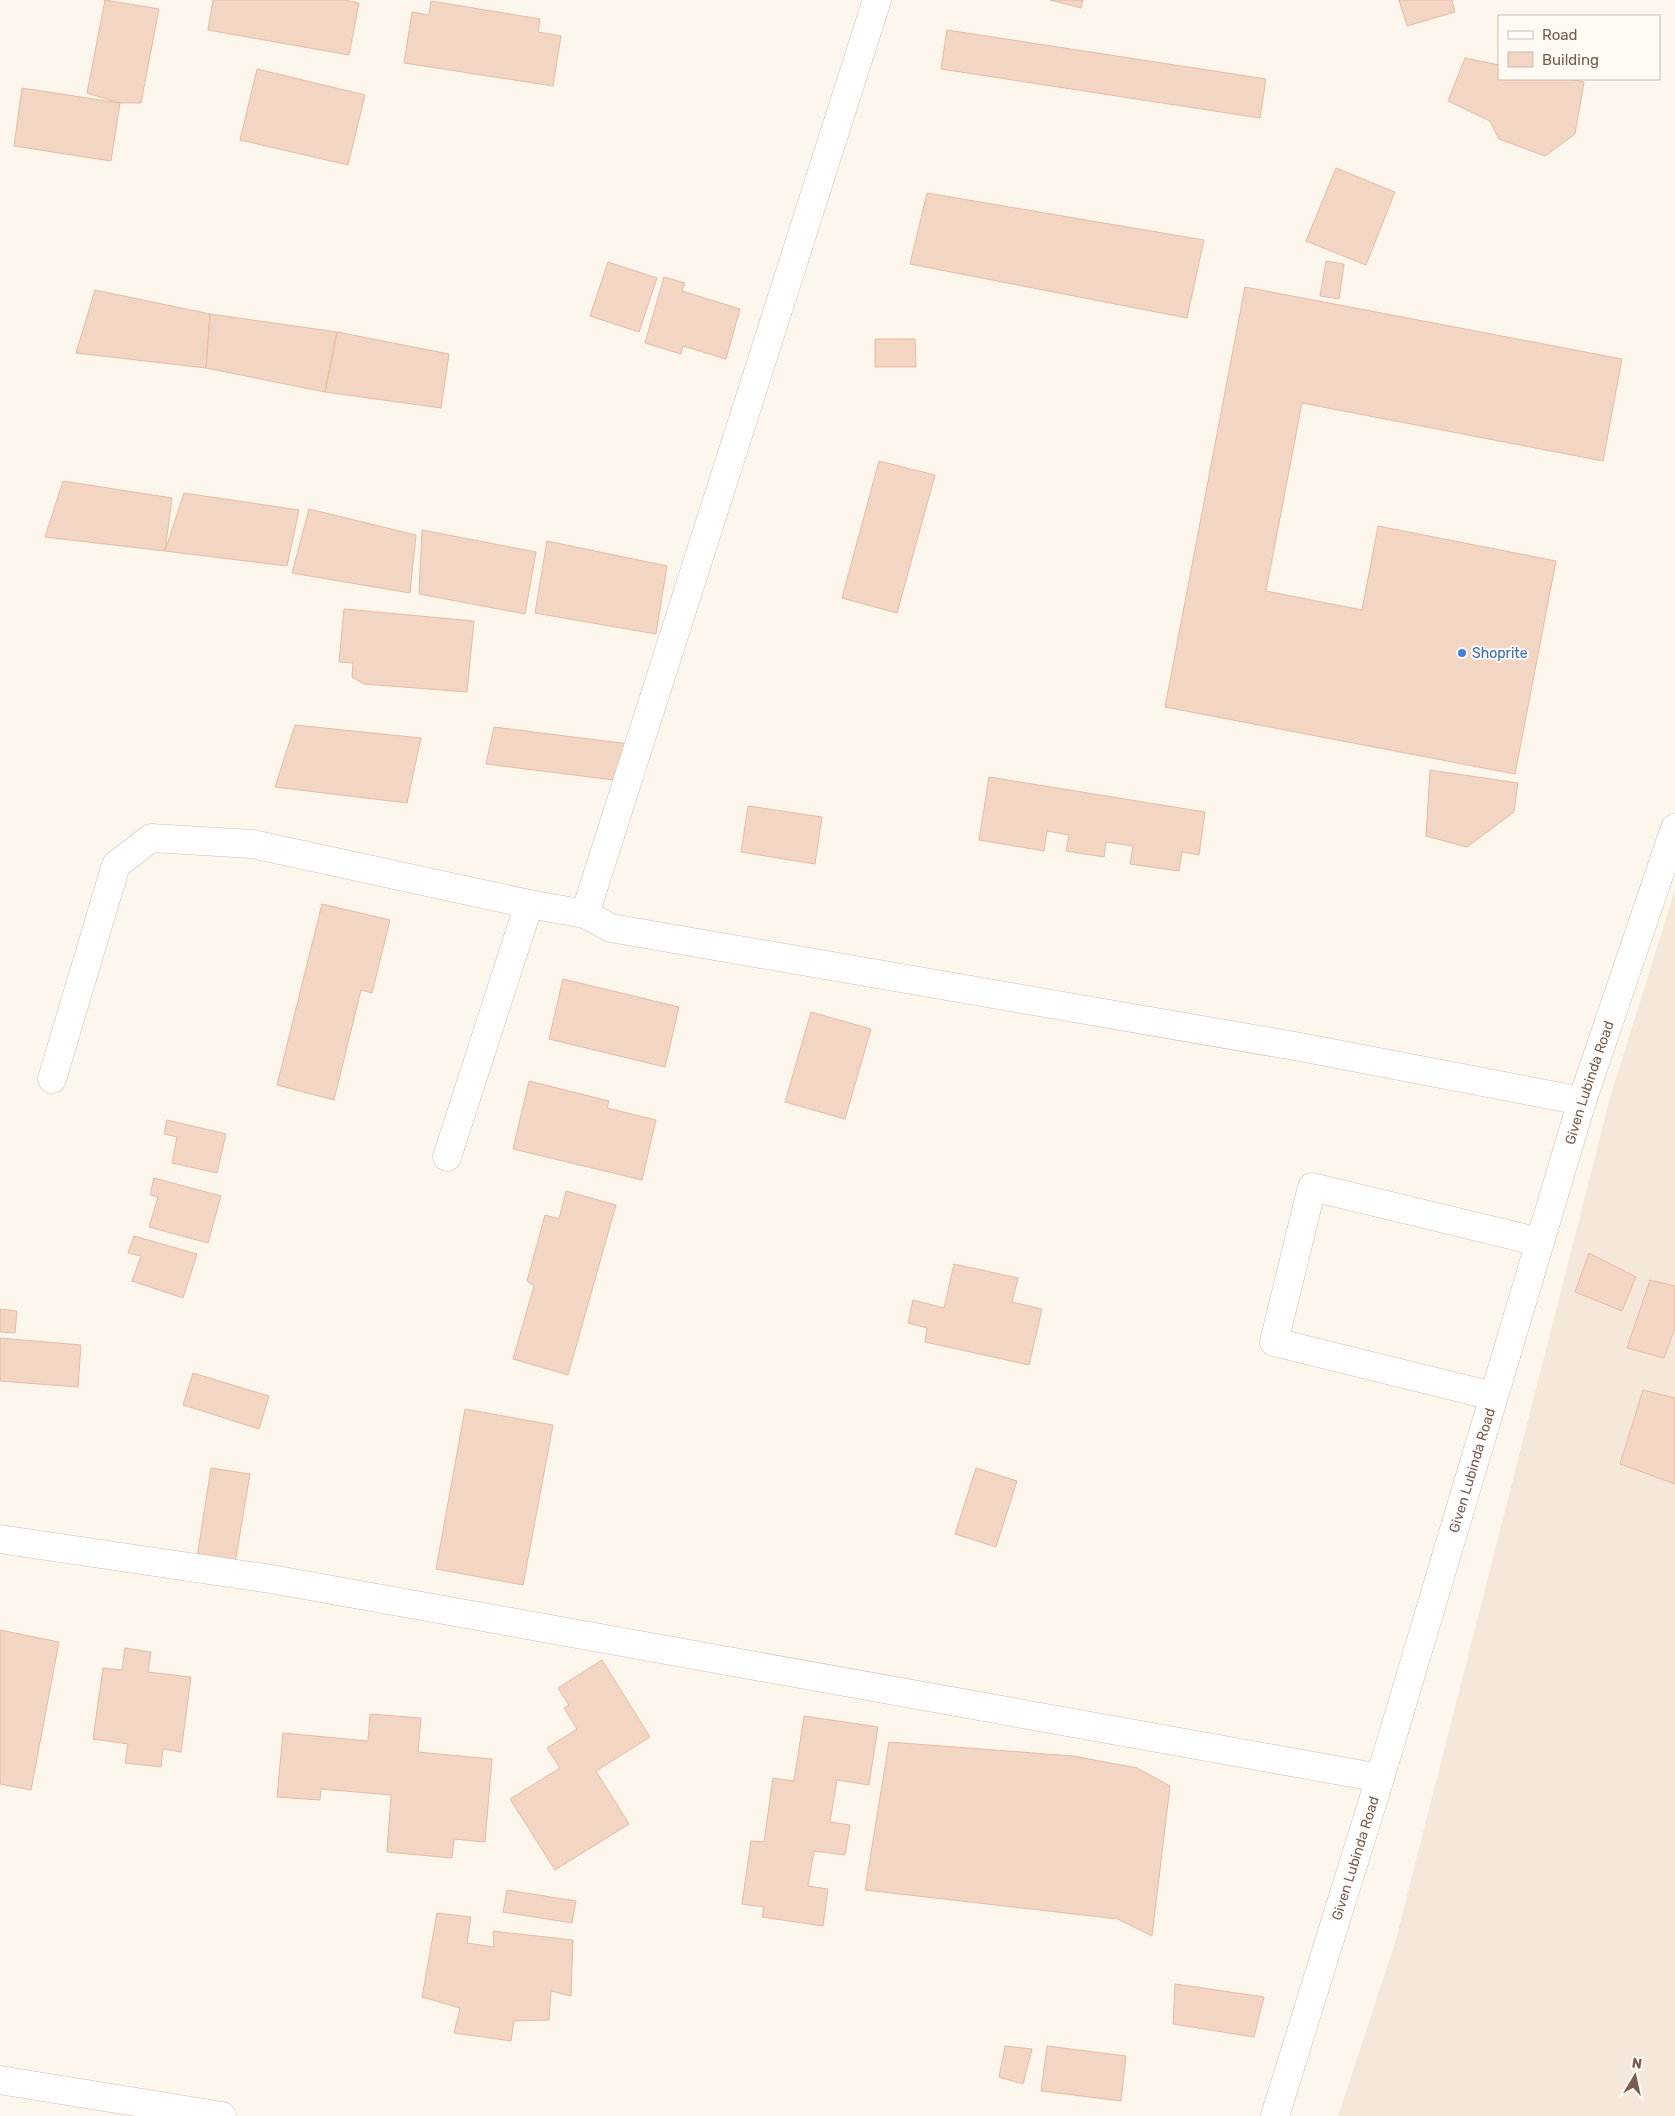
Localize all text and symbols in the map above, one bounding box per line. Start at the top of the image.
legend [1498,15,1660,80]
text: Road [1542,26,1578,44]
text: Building [1542,51,1599,69]
place label: Shoprite [1472,645,1528,662]
marker: Shoprite [1456,647,1468,659]
street label: Given Lubinda Road [1561,1019,1617,1147]
street label: Given Lubinda Road [1445,1406,1498,1535]
street label: Given Lubinda Road [1328,1794,1382,1922]
north arrow [1610,2051,1660,2101]
text: N [1631,2054,1643,2073]

